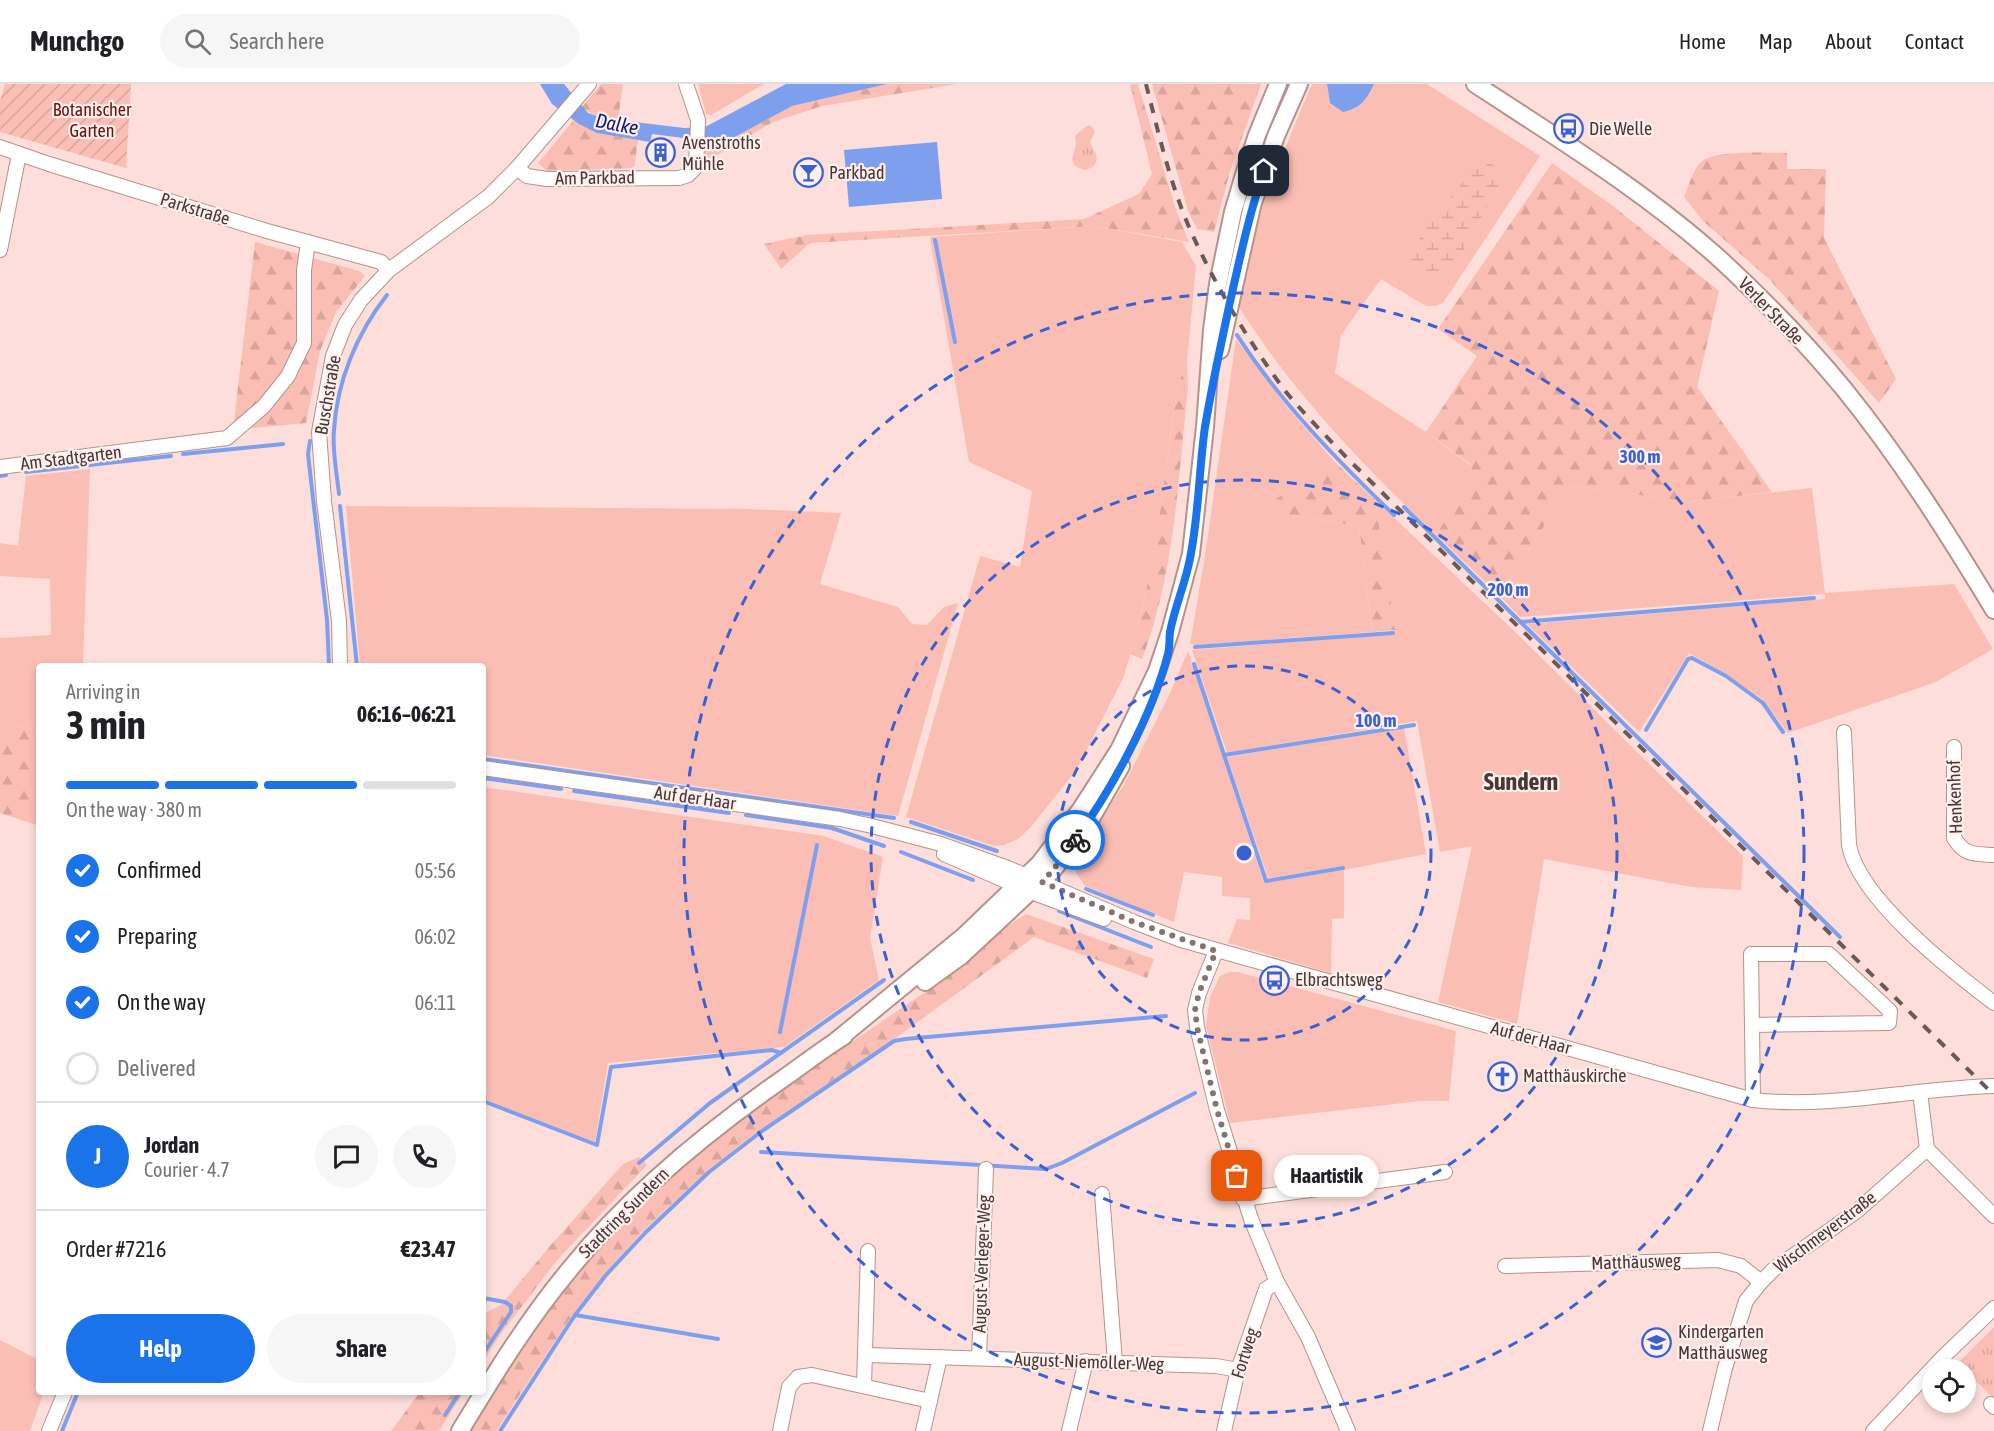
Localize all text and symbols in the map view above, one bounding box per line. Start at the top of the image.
search box [160,14,580,68]
text: Munchgo [30,25,124,57]
icon: search [181,25,214,58]
text: Search here [229,28,324,54]
text: Home [1679,29,1726,53]
text: Map [1759,29,1793,53]
text: About [1826,29,1872,53]
text: Contact [1905,29,1964,53]
park label: Botanischer Garten [53,99,132,141]
water label: Dalke [594,108,641,139]
bus stop icon: Die Welle [1552,113,1584,145]
place label: Die Welle [1589,118,1652,139]
place label: Avenstroths Mühle [682,132,761,174]
building icon: Avenstroths Mühle [645,137,677,169]
pin [1238,145,1289,196]
icon: home [1247,154,1280,187]
bar icon: Parkbad [792,157,824,189]
place label: Parkbad [829,162,885,183]
street label: Am Parkbad [555,166,635,189]
street label: Parkstraße [158,188,232,229]
street label: Verler Straße [1734,273,1808,349]
street label: Buschstraße [310,353,345,436]
street label: Am Stadtgarten [19,441,123,474]
text: 300 m [1620,446,1660,467]
text: 200 m [1488,579,1528,600]
text: Arriving in [66,680,140,703]
text: 06:16–06:21 [357,701,456,727]
text: 3 min [66,703,146,747]
text: 100 m [1356,710,1396,731]
street label: Henkenhof [1943,760,1966,834]
district label: Sundern [1484,768,1558,795]
street label: Auf der Haar [653,781,738,814]
text: On the way · 380 m [66,798,202,821]
courier [1045,810,1105,870]
icon: bike [1059,824,1092,857]
centre of rings [1234,843,1254,863]
icon: check [66,854,99,887]
text: Confirmed [117,857,202,883]
text: 05:56 [415,859,456,882]
icon: check [66,920,99,953]
text: Preparing [117,923,197,949]
text: 06:02 [414,925,456,948]
bus stop icon: Elbrachtsweg [1258,964,1290,996]
place label: Elbrachtsweg [1295,969,1383,990]
icon: check [66,986,99,1019]
text: On the way [117,989,206,1015]
text: 06:11 [415,991,456,1014]
street label: Auf der Haar [1489,1017,1574,1058]
text: Delivered [117,1055,196,1081]
church icon: Matthäuskirche [1486,1060,1518,1092]
place label: Matthäuskirche [1523,1065,1626,1086]
button: chat [315,1125,378,1188]
button: phone [393,1125,456,1188]
text: Jordan [144,1132,199,1158]
text: J [94,1143,101,1169]
pin [1211,1150,1262,1201]
callout: Haartistik [1273,1155,1378,1197]
text: Courier · 4.7 [144,1158,230,1181]
icon: bag [1220,1159,1253,1192]
street label: Stadtring Sundern [574,1163,673,1262]
text: Haartistik [1290,1164,1363,1187]
street label: Wischmeyerstraße [1770,1186,1880,1277]
street label: August-Verleger-Weg [969,1194,994,1333]
text: Order #7216 [66,1236,166,1262]
text: €23.47 [401,1236,456,1262]
street label: Matthäusweg [1591,1249,1681,1274]
button: Help [66,1314,255,1383]
button: Share [267,1314,456,1383]
place label: Kindergarten Matthäusweg [1678,1321,1768,1363]
street label: Fortweg [1226,1325,1263,1381]
school or university icon: Kindergarten Matthäusweg [1641,1326,1673,1358]
street label: August-Niemöller-Weg [1014,1348,1165,1375]
map controls [1922,1359,1976,1413]
button: locate [1922,1359,1976,1413]

